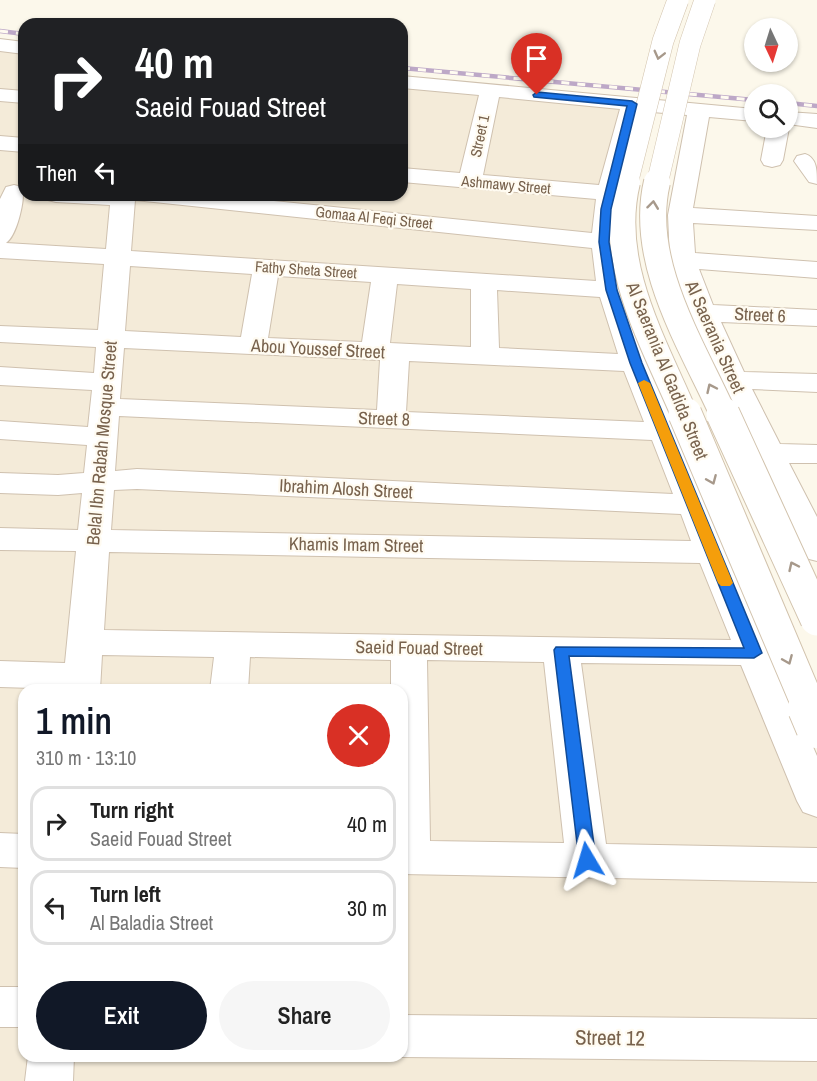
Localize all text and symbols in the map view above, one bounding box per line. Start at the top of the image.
north arrow [744,18,798,72]
map controls [744,18,798,138]
pin [511,33,562,95]
text: 40 m [135,35,214,91]
icon: right [36,42,114,120]
icon: arrive [520,42,553,75]
one-way arrow [654,49,666,60]
button: search [744,84,798,138]
text: Saeid Fouad Street [135,89,326,125]
street label: Street 1 [465,112,494,159]
icon: left [89,156,122,189]
text: Then [36,158,77,188]
street label: Ashmawy Street [460,170,552,199]
street label: Gomaa Al Feqi Street [314,201,434,234]
one-way arrow [647,201,659,210]
street label: Fathy Sheta Street [254,255,358,284]
street label: Al Saerania Street [679,276,751,397]
street label: Al Saerania Al Gadida Street [620,277,715,463]
street label: Street 6 [734,301,786,328]
street label: Abou Youssef Street [249,332,386,364]
street label: Belal Ibn Rabah Mosque Street [80,340,123,546]
one-way arrow [707,384,719,395]
street label: Street 8 [358,405,410,432]
street label: Ibrahim Alosh Street [279,473,413,504]
one-way arrow [705,474,717,485]
street label: Khamis Imam Street [289,531,423,558]
one-way arrow [788,561,800,572]
street label: Saeid Fouad Street [355,634,483,661]
one-way arrow [781,653,793,664]
text: 1 min [36,697,112,745]
button: close [327,704,390,767]
text: 310 m · 13:10 [36,744,136,771]
text: Turn right [90,795,174,825]
icon: right [39,807,72,840]
text: 40 m [347,809,387,839]
text: Saeid Fouad Street [90,825,231,852]
position arrow [555,828,619,892]
text: Turn left [90,879,161,909]
icon: left [39,891,72,924]
text: 30 m [347,893,387,923]
text: Al Baladia Street [90,909,213,936]
button: Exit [36,981,207,1050]
button: Share [219,981,390,1050]
street label: Street 12 [575,1022,645,1053]

